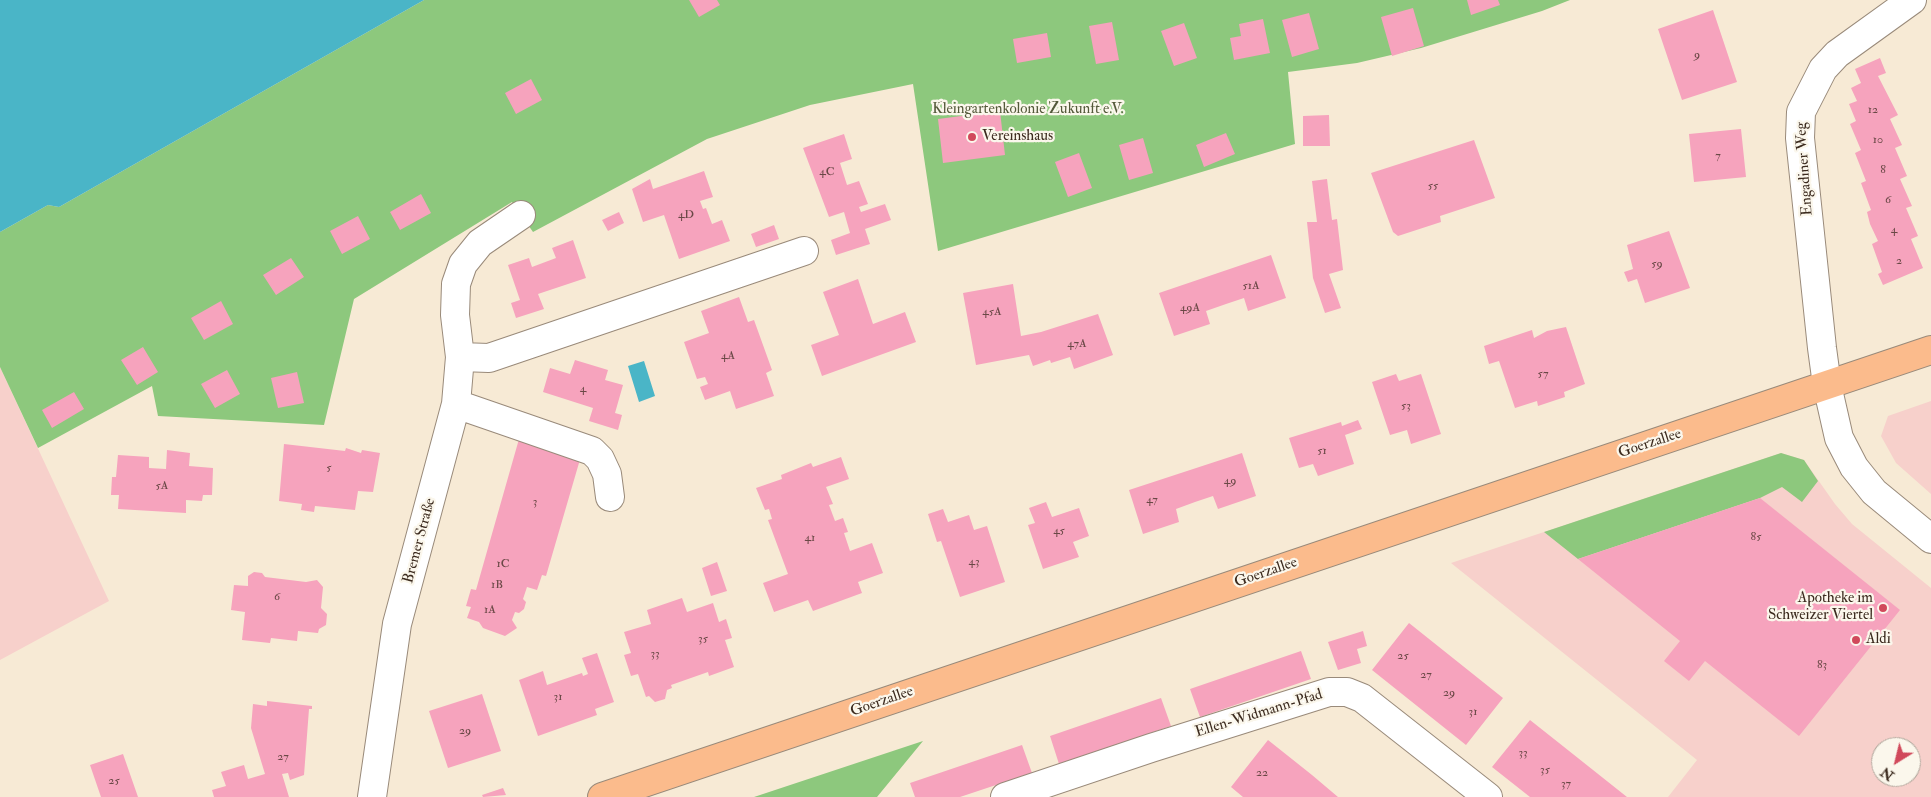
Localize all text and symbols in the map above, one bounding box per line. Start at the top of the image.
house number: 9 [1694,48,1700,62]
park label: Kleingartenkolonie Zukunft e.V. [932,101,1124,119]
house number: 12 [1868,103,1878,117]
street label: Engadiner Weg [1793,122,1817,216]
place label: Vereinshaus [982,128,1053,146]
marker: Vereinshaus [966,131,978,143]
house number: 10 [1873,133,1883,147]
house number: 7 [1715,149,1721,163]
house number: 8 [1880,163,1886,177]
house number: 4C [819,165,835,179]
house number: 55 [1428,179,1438,193]
house number: 6 [1885,193,1891,207]
house number: 4D [678,208,694,222]
house number: 4 [1891,223,1897,237]
house number: 2 [1896,254,1902,268]
house number: 59 [1651,257,1663,271]
house number: 51A [1242,279,1260,293]
house number: 49A [1180,301,1200,315]
house number: 45A [982,305,1002,319]
house number: 47A [1067,337,1087,351]
house number: 4A [721,349,735,363]
house number: 57 [1538,367,1548,381]
house number: 4 [580,382,586,396]
house number: 53 [1401,399,1411,413]
street label: Goerzallee [1616,425,1684,463]
house number: 51 [1317,444,1327,458]
house number: 5 [326,461,332,475]
house number: 49 [1224,474,1236,488]
house number: 5A [156,479,168,493]
house number: 47 [1146,493,1158,507]
house number: 3 [533,495,537,509]
street label: Bremer Straße [400,496,440,586]
house number: 45 [1053,524,1065,538]
house number: 85 [1751,530,1761,544]
house number: 41 [805,531,815,545]
street label: Goerzallee [1232,554,1300,592]
house number: 43 [968,555,980,569]
house number: 1C [496,557,510,571]
house number: 1B [491,578,503,592]
house number: 6 [274,590,280,604]
place label: Apotheke im Schweizer Viertel [1768,590,1873,625]
marker: Apotheke im Schweizer Viertel [1877,602,1889,614]
house number: 1A [484,603,496,617]
place label: Aldi [1866,631,1891,649]
house number: 35 [698,632,708,646]
marker: Aldi [1850,634,1862,646]
house number: 33 [650,647,660,661]
house number: 25 [1397,649,1409,663]
house number: 83 [1817,658,1827,672]
house number: 27 [1420,668,1432,682]
street label: Goerzallee [848,683,916,721]
street label: Ellen-Widmann-Pfad [1193,686,1325,742]
house number: 29 [1443,686,1455,700]
house number: 31 [554,690,562,704]
house number: 31 [1469,705,1477,719]
house number: 29 [459,724,471,738]
north arrow [1871,737,1921,787]
house number: 33 [1518,746,1528,760]
house number: 27 [277,750,289,764]
house number: 35 [1540,763,1550,777]
text: N [1877,763,1898,784]
house number: 22 [1256,766,1268,780]
house number: 25 [108,774,120,788]
house number: 37 [1561,777,1571,791]

